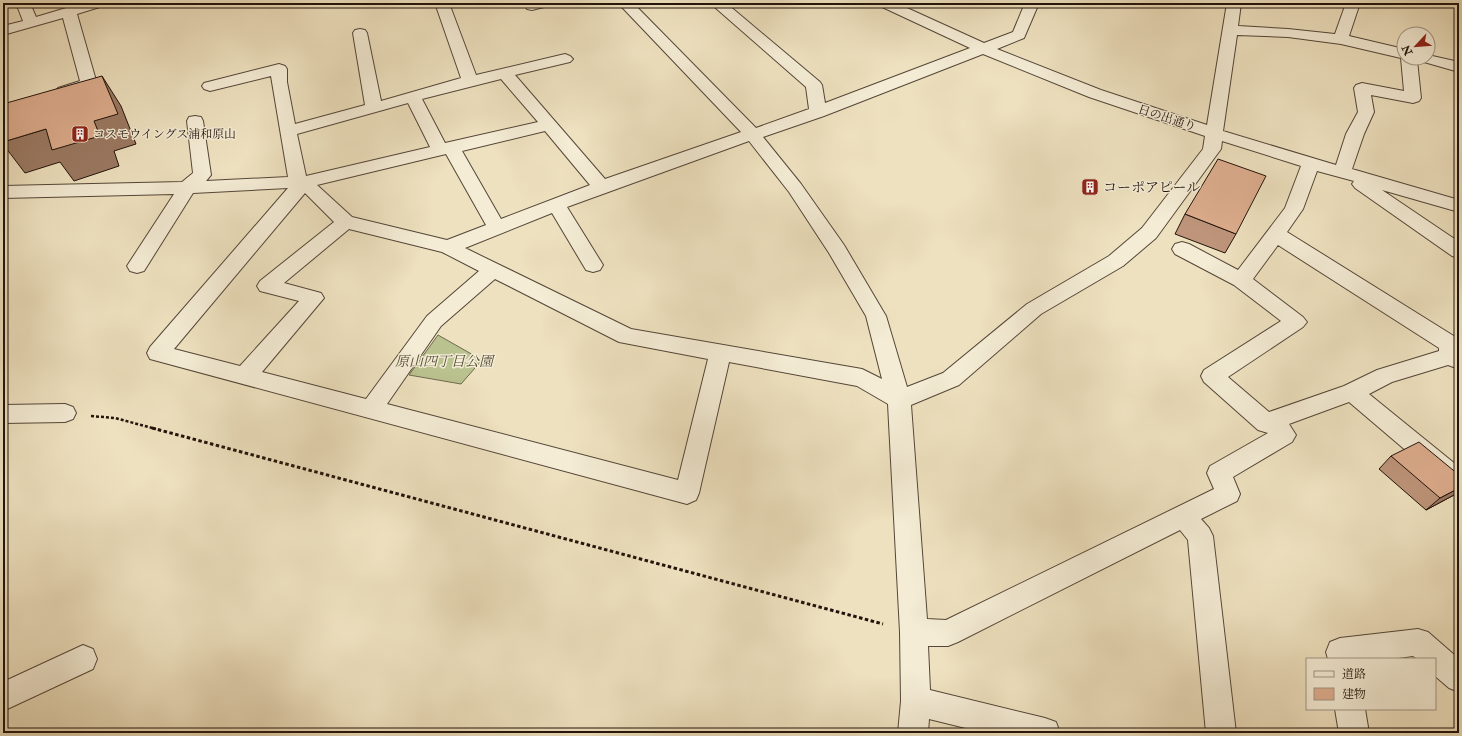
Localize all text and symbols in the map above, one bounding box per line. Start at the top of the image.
north arrow [1396,26,1436,66]
text: N [1399,42,1416,58]
street label: 日の出通り [1136,102,1198,135]
building icon: コスモウイングス浦和原山 [70,124,90,144]
place label: コスモウイングス浦和原山 [93,127,236,142]
building icon: コーポアピール [1080,177,1100,197]
place label: コーポアピール [1103,179,1200,196]
park label: 原山四丁目公園 [395,353,495,370]
legend [1306,658,1436,710]
text: 道路 [1342,667,1366,682]
text: 建物 [1342,687,1366,702]

